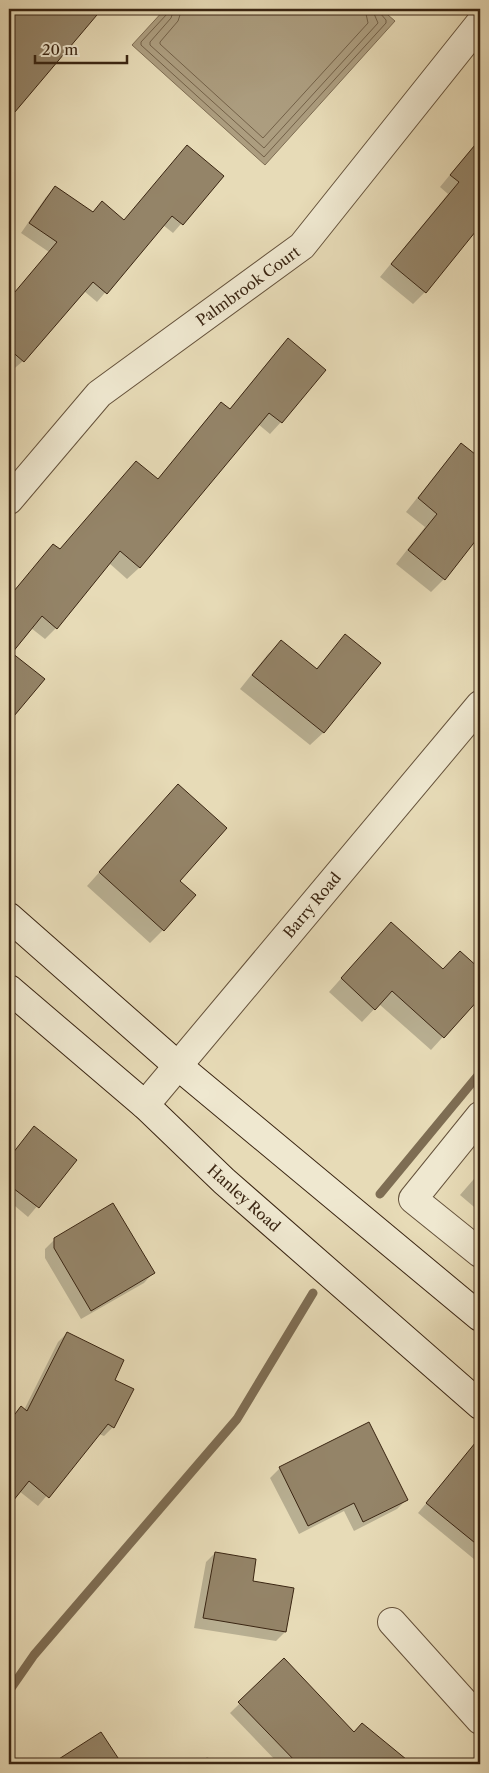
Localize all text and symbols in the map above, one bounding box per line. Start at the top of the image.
scale bar [35,32,128,64]
text: 20 m [42,40,78,59]
street label: Palmbrook Court [192,242,304,330]
street label: Barry Road [279,868,345,942]
street label: Hanley Road [204,1160,284,1236]

